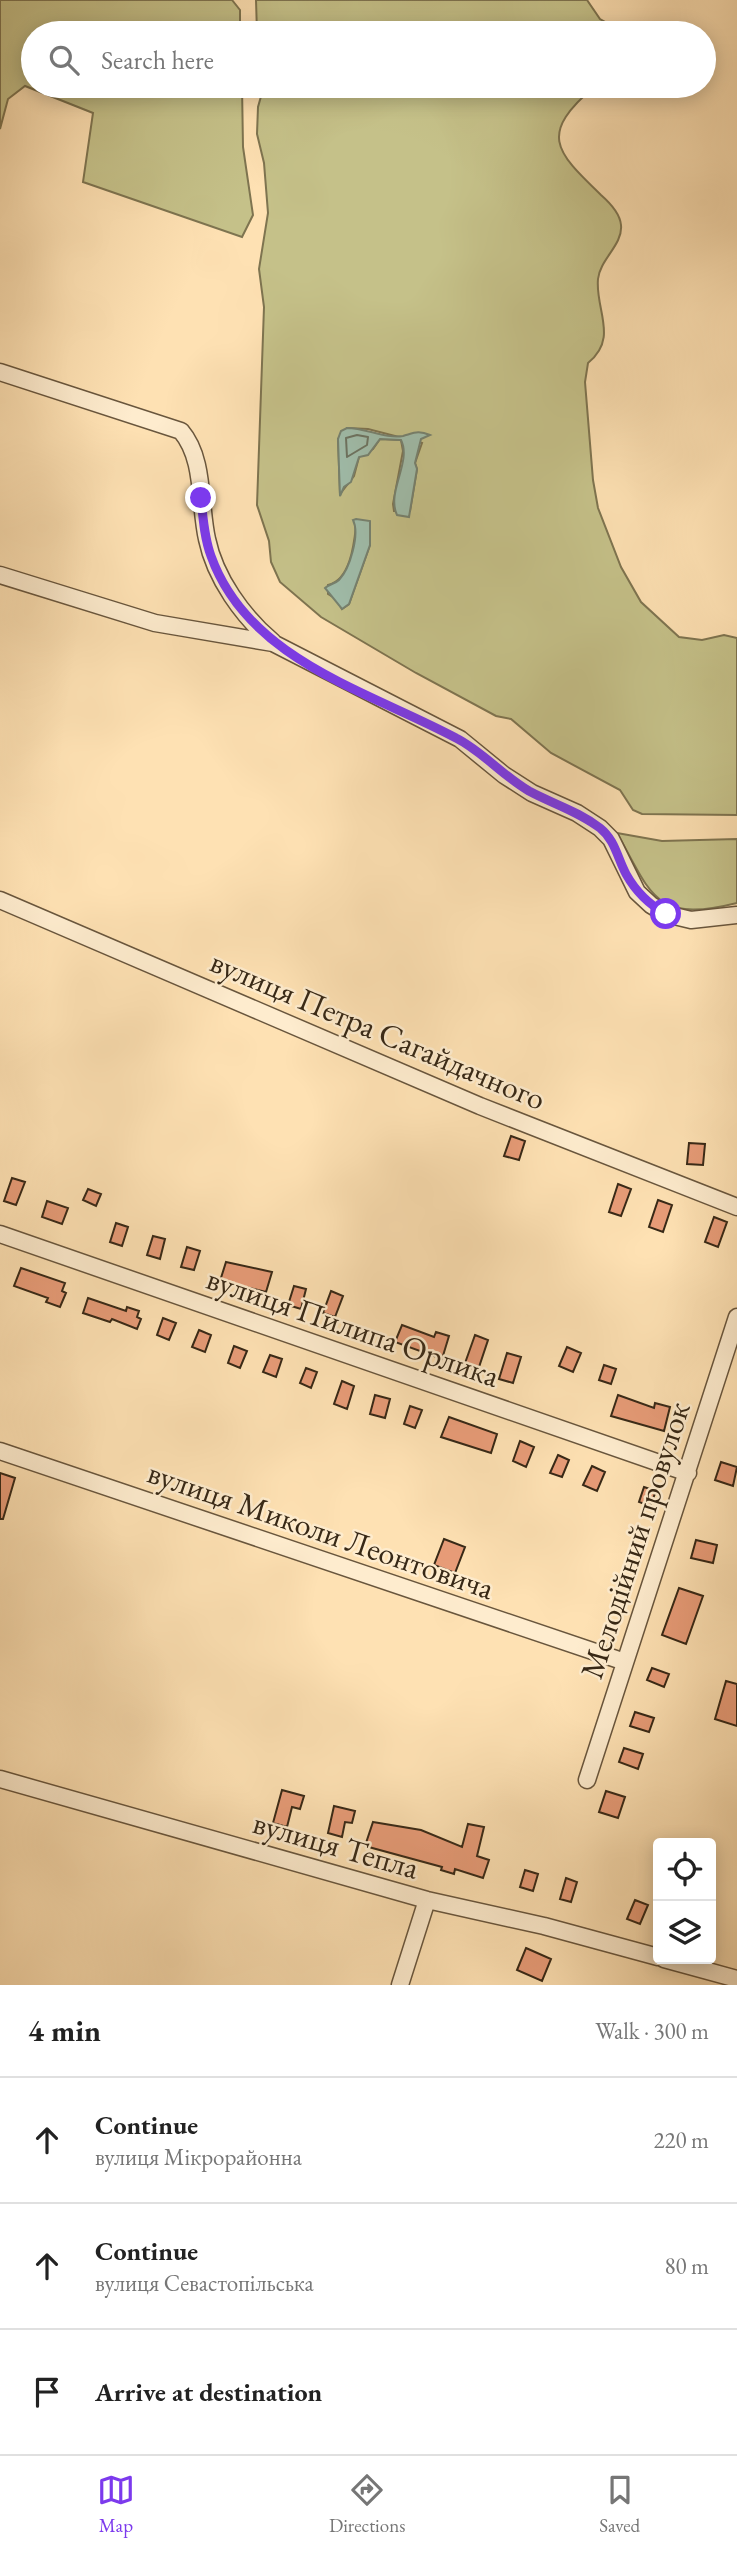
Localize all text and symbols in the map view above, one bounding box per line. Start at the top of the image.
search box [21,21,716,98]
icon: search [45,41,83,79]
text: Search here [101,43,214,77]
route end [185,482,216,513]
route start [650,898,681,929]
street label: вулиця Петра Сагайдачного [204,940,552,1120]
street label: вулиця Пилипа Орлика [201,1257,505,1397]
street label: Мелодійний провулок [570,1396,700,1684]
street label: вулиця Миколи Леонтовича [142,1451,500,1609]
street label: вулиця Тепла [248,1801,424,1889]
map controls [653,1838,716,1964]
button: locate [653,1838,716,1901]
button: layers [653,1901,716,1964]
text: 4 min [28,2011,101,2050]
text: Walk · 300 m [595,2016,709,2046]
text: Continue [95,2108,198,2142]
icon: ahead [28,2121,66,2159]
text: 220 m [653,2125,709,2155]
text: вулиця Мікрорайонна [95,2142,302,2172]
text: Continue [95,2234,198,2268]
icon: ahead [28,2247,66,2285]
text: 80 m [664,2251,709,2281]
text: вулиця Севастопільська [95,2268,314,2298]
icon: arrive [28,2373,66,2411]
text: Arrive at destination [95,2375,322,2409]
tab: Map [97,2471,135,2538]
tab: Directions [329,2471,405,2538]
tab: Saved [599,2471,640,2538]

